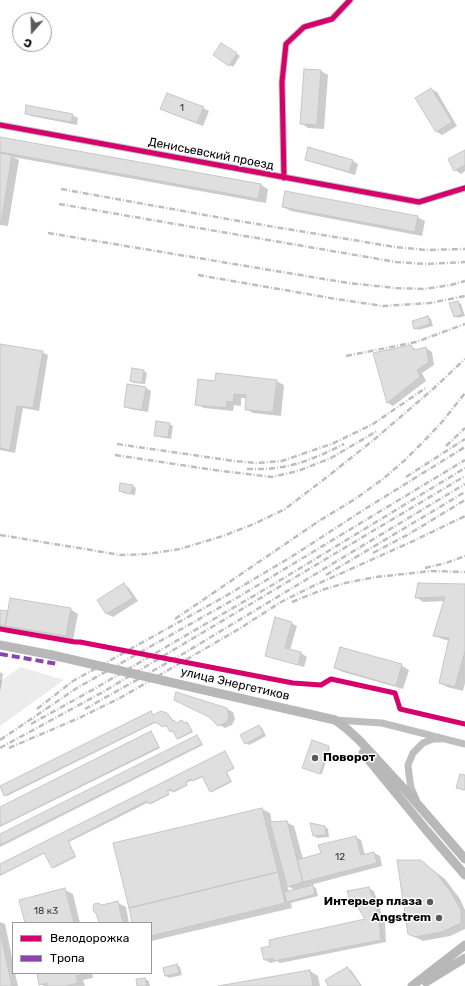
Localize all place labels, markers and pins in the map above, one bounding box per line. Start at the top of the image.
place label: Поворот [323,751,375,765]
marker: Поворот [310,753,320,763]
place label: Интерьер плаза [324,895,422,909]
marker: Интерьер плаза [425,897,435,907]
place label: Angstrem [371,911,431,925]
marker: Angstrem [434,913,444,923]

